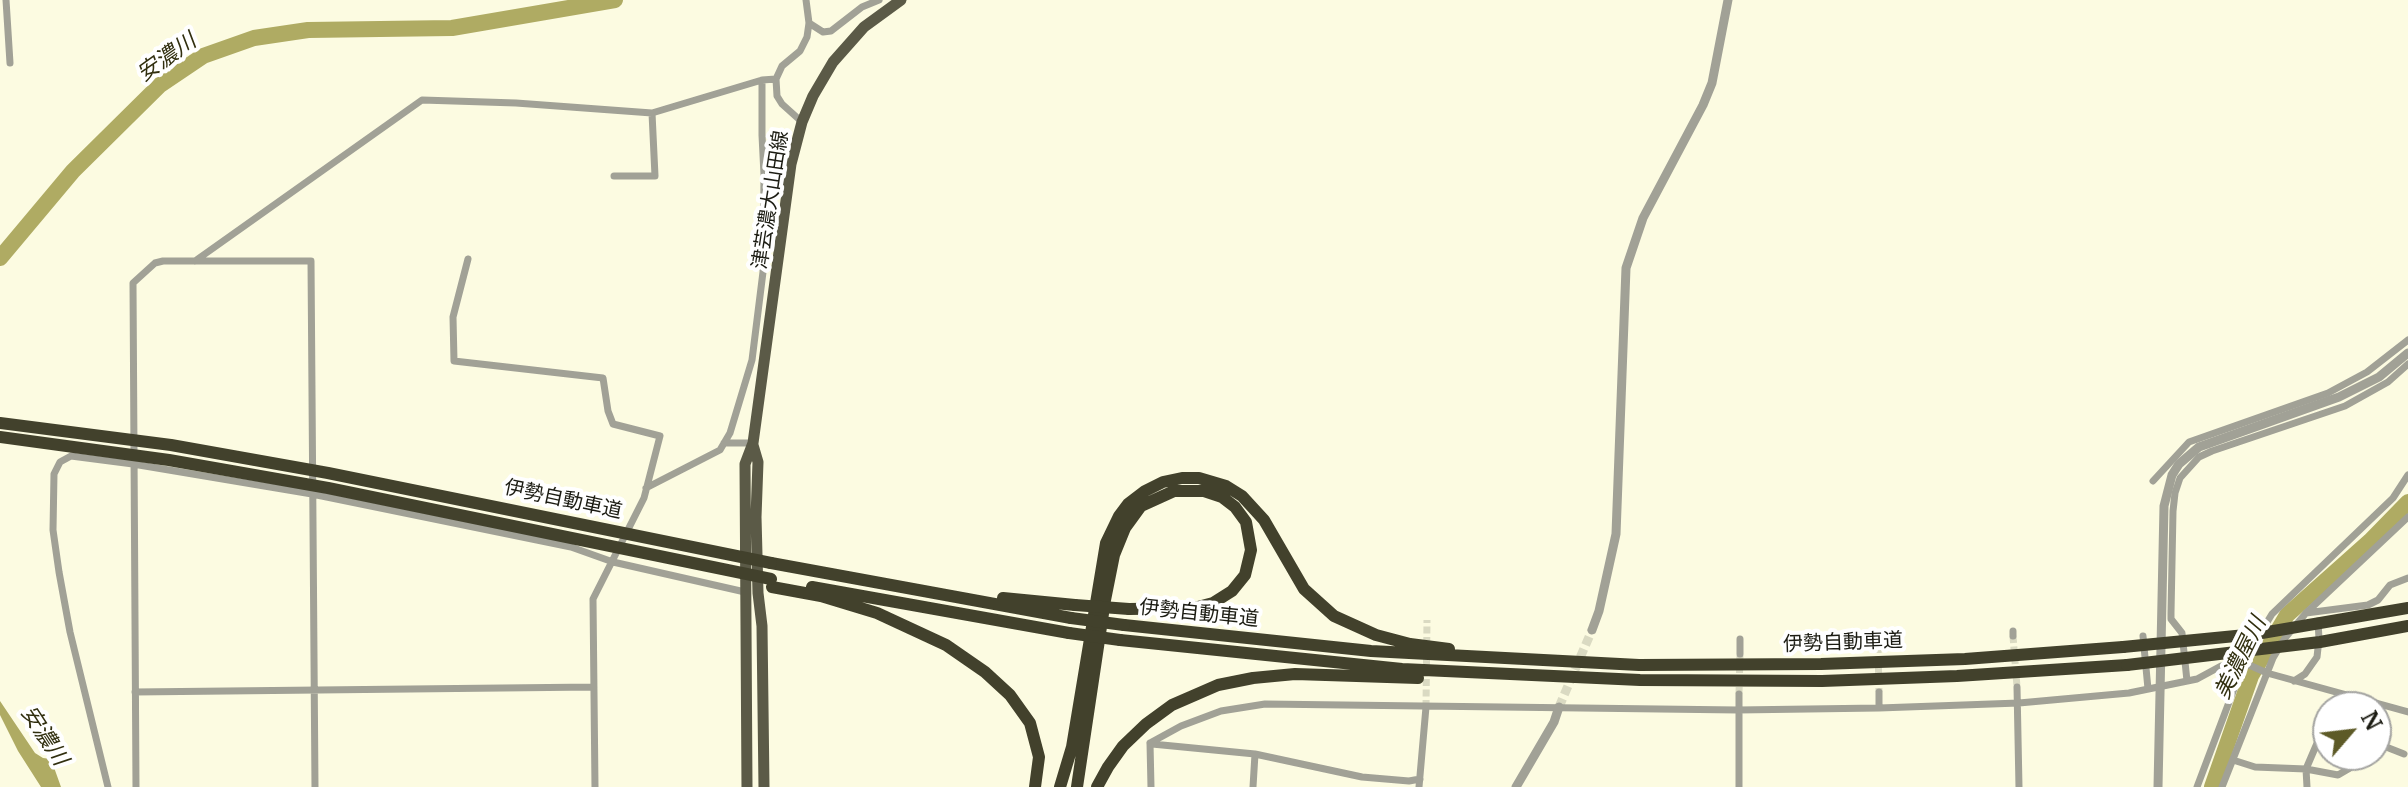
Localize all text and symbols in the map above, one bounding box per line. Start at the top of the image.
water label: 安濃川 [132,28,202,88]
street label: 津芸濃大山田線 [748,129,794,271]
street label: 伊勢自動車道 [502,476,624,524]
street label: 伊勢自動車道 [1138,596,1260,632]
water label: 美濃屋川 [2210,613,2272,703]
street label: 伊勢自動車道 [1783,629,1903,657]
north arrow [2312,691,2392,771]
water label: 安濃川 [15,701,73,771]
text: N [2355,706,2388,735]

